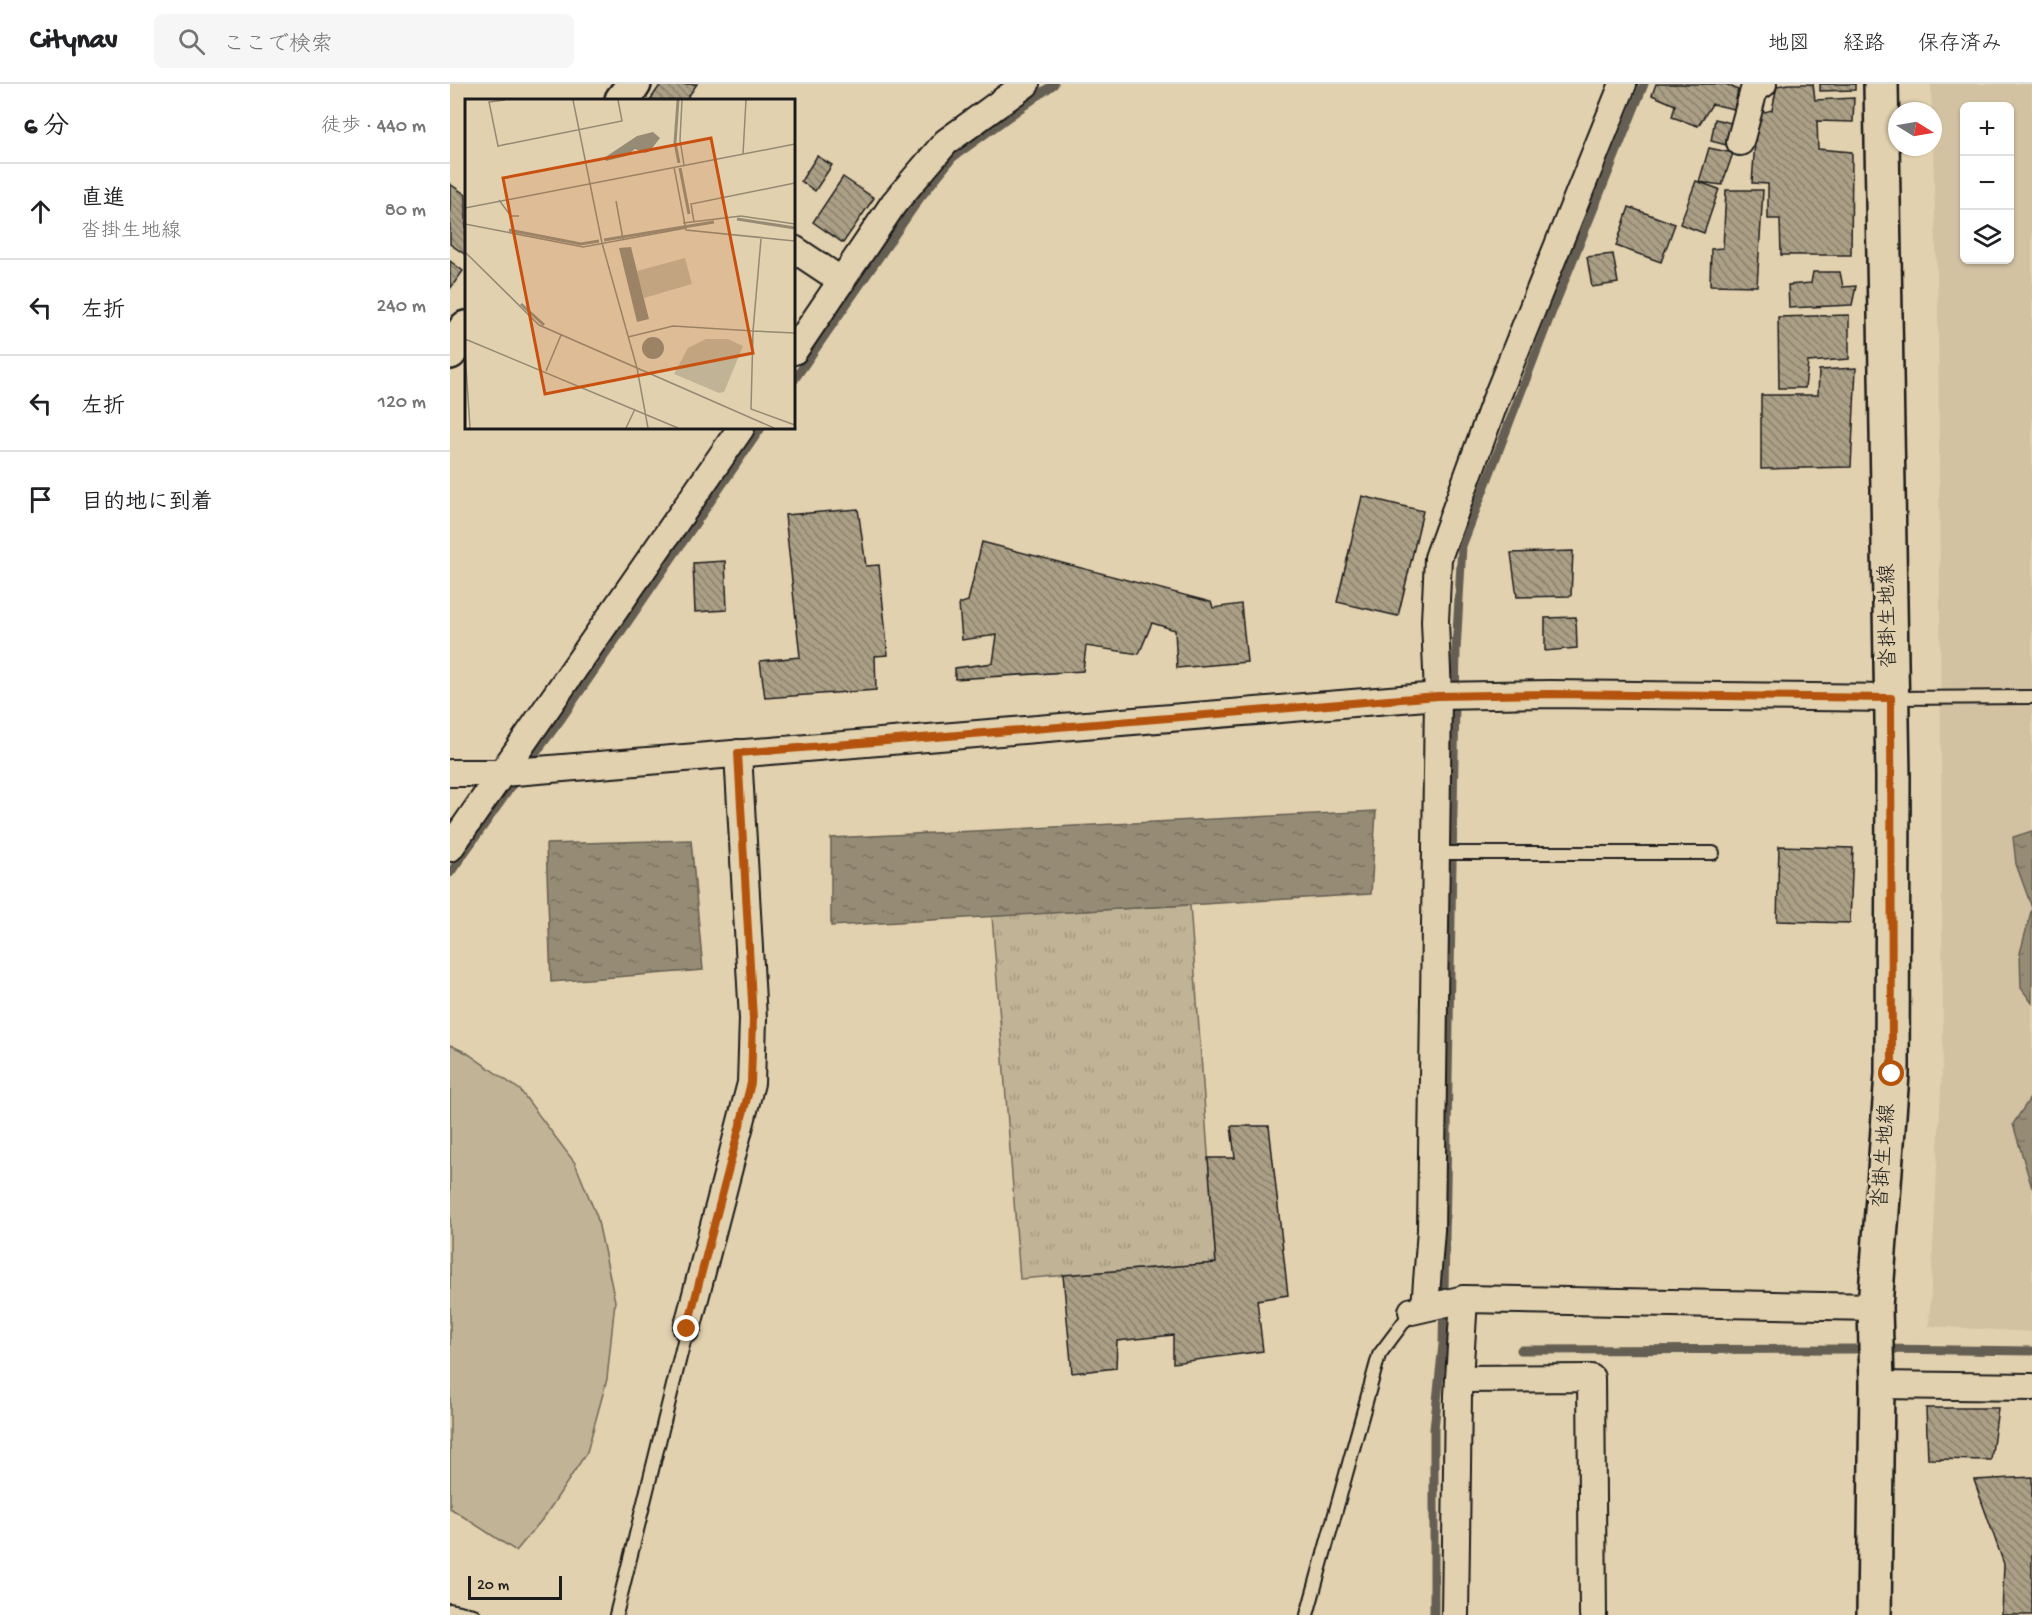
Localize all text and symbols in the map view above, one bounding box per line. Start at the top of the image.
search box [154,14,574,68]
text: Citynav [30,25,118,58]
icon: search [175,25,208,58]
text: ここで検索 [223,33,333,59]
text: 地図 [1768,33,1810,58]
text: 経路 [1843,33,1885,58]
text: 保存済み [1918,33,2002,58]
inset map [465,99,795,429]
north arrow [1888,102,1942,156]
map controls [1960,102,2014,264]
button: + [1960,102,2014,156]
text: 6 分 [24,113,69,144]
text: 徒歩 · 440 m [321,116,426,139]
button: − [1960,156,2014,210]
text: 直進 [81,187,125,213]
icon: ahead [24,195,57,228]
text: 80 m [385,200,426,223]
button: layers [1960,210,2014,264]
text: 沓掛生地線 [81,221,181,244]
icon: left [24,291,57,324]
text: 240 m [376,296,426,319]
text: 左折 [81,299,125,325]
icon: left [24,387,57,420]
text: 120 m [378,392,426,415]
text: 左折 [81,395,125,421]
icon: arrive [24,483,57,516]
text: 目的地に到着 [81,491,213,517]
street label: 沓掛生地線 [1875,563,1903,669]
route start [1878,1060,1904,1086]
street label: 沓掛生地線 [1868,1103,1902,1209]
route end [673,1315,699,1341]
scale bar [468,1573,562,1600]
text: 20 m [477,1577,509,1596]

